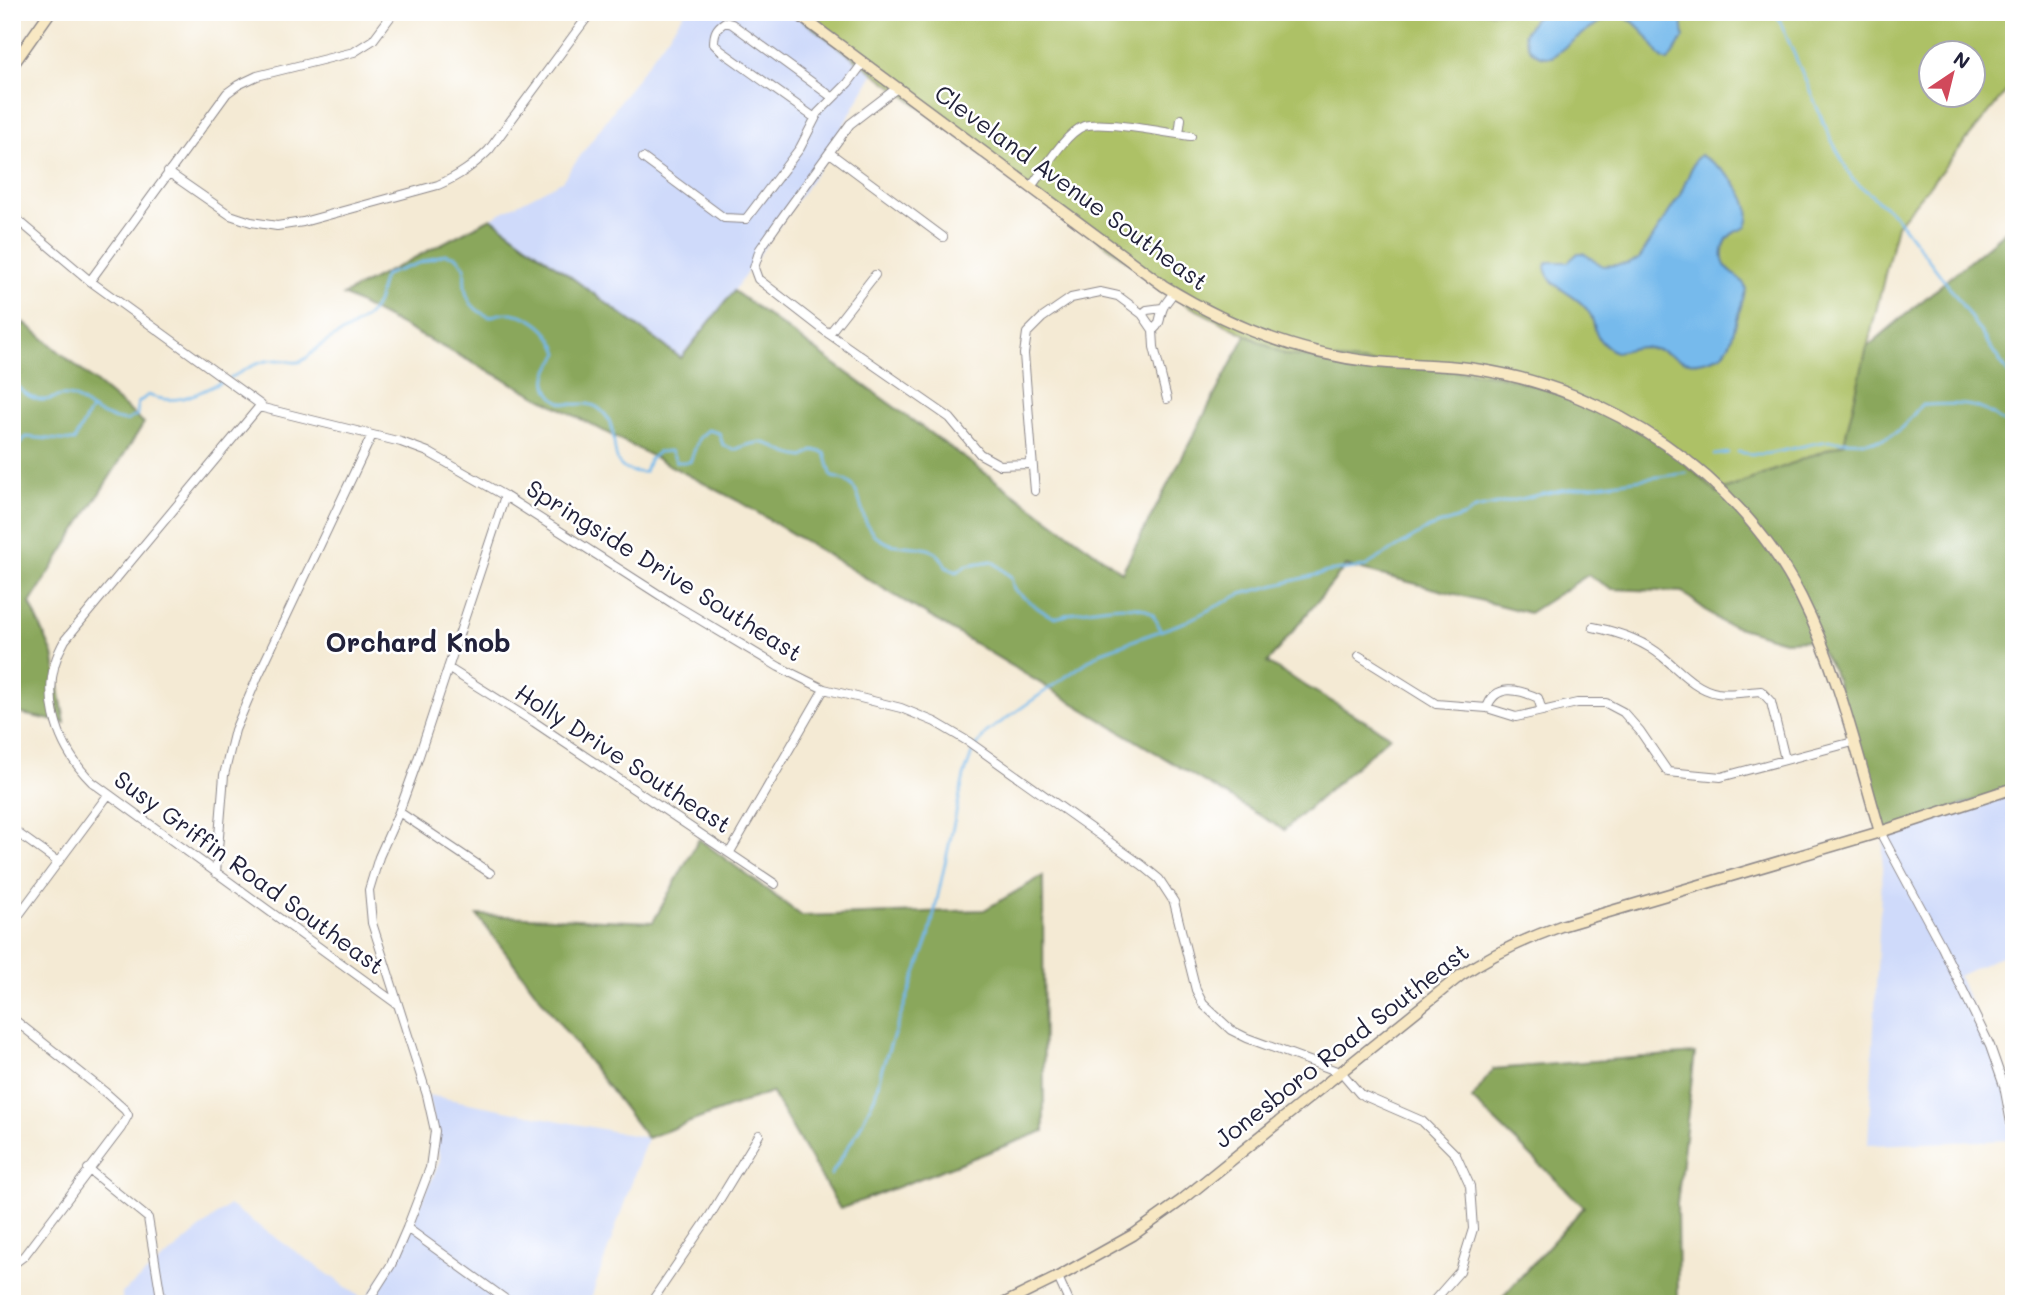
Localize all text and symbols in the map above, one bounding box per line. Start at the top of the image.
north arrow [1918,38,1988,108]
text: N [1949,45,1975,74]
street label: Cleveland Avenue Southeast [929,77,1215,296]
street label: Springside Drive Southeast [521,472,809,668]
district label: Orchard Knob [326,625,511,659]
street label: Holly Drive Southeast [510,676,738,839]
street label: Susy Griffin Road Southeast [108,763,391,980]
street label: Jonesboro Road Southeast [1207,936,1475,1154]

